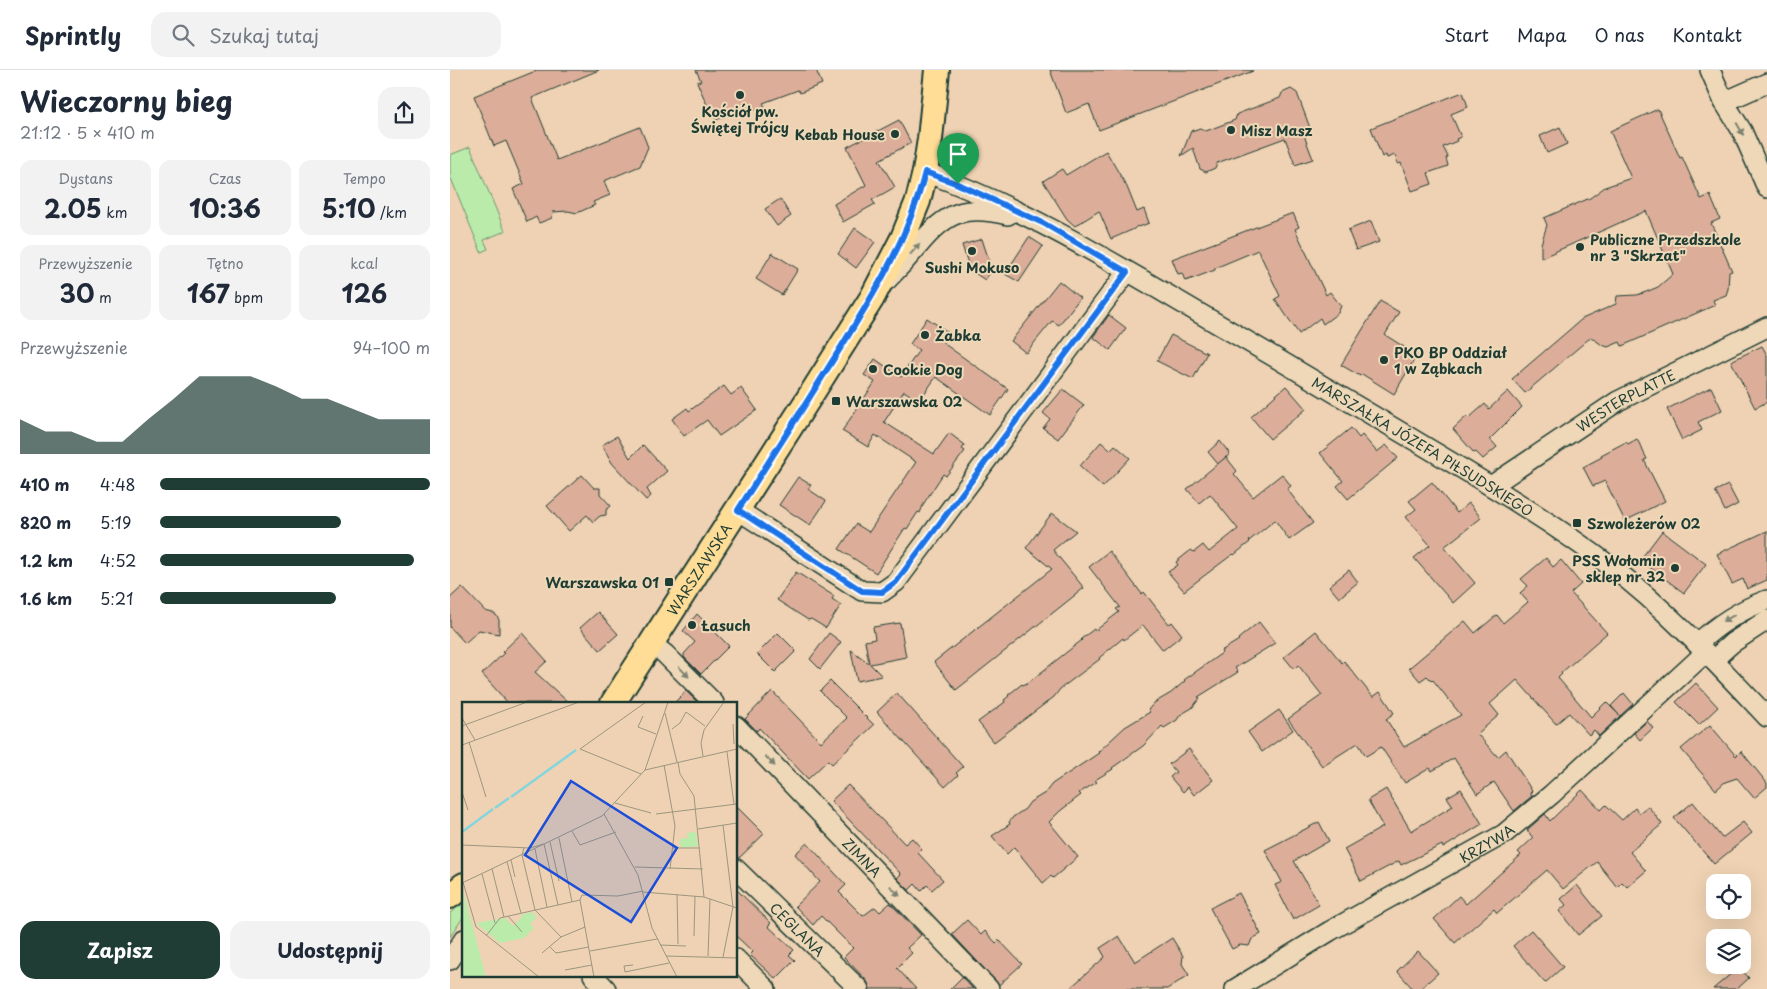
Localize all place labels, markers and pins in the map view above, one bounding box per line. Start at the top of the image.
marker: Kościół pw. Świętej Trójcy [734,89,746,101]
place label: Kościół pw. Świętej Trójcy [691,101,789,138]
place label: Misz Masz [1241,120,1313,141]
place label: Kebab House [795,124,885,145]
marker: Misz Masz [1225,124,1237,136]
marker: Kebab House [889,128,901,140]
pin [937,133,979,184]
place label: Publiczne Przedszkole nr 3 "Skrzat" [1590,229,1741,266]
marker: Publiczne Przedszkole nr 3 "Skrzat" [1574,241,1586,253]
marker: Sushi Mokuso [966,245,978,257]
place label: Sushi Mokuso [925,257,1019,278]
place label: Żabka [935,325,982,346]
marker: Żabka [919,329,931,341]
place label: PKO BP Oddział 1 w Ząbkach [1394,342,1507,379]
marker: PKO BP Oddział 1 w Ząbkach [1378,354,1390,366]
place label: Cookie Dog [883,359,963,380]
marker: Cookie Dog [867,363,879,375]
place label: Warszawska 02 [846,391,963,412]
marker: Warszawska 02 [830,395,842,407]
place label: Szwoleżerów 02 [1587,513,1701,534]
marker: Szwoleżerów 02 [1571,517,1583,529]
place label: PSS Wołomin sklep nr 32 [1572,550,1665,587]
marker: PSS Wołomin sklep nr 32 [1669,562,1681,574]
place label: Warszawska 01 [545,572,659,593]
marker: Warszawska 01 [663,576,675,588]
place label: Łasuch [700,615,751,636]
marker: Łasuch [686,619,698,631]

